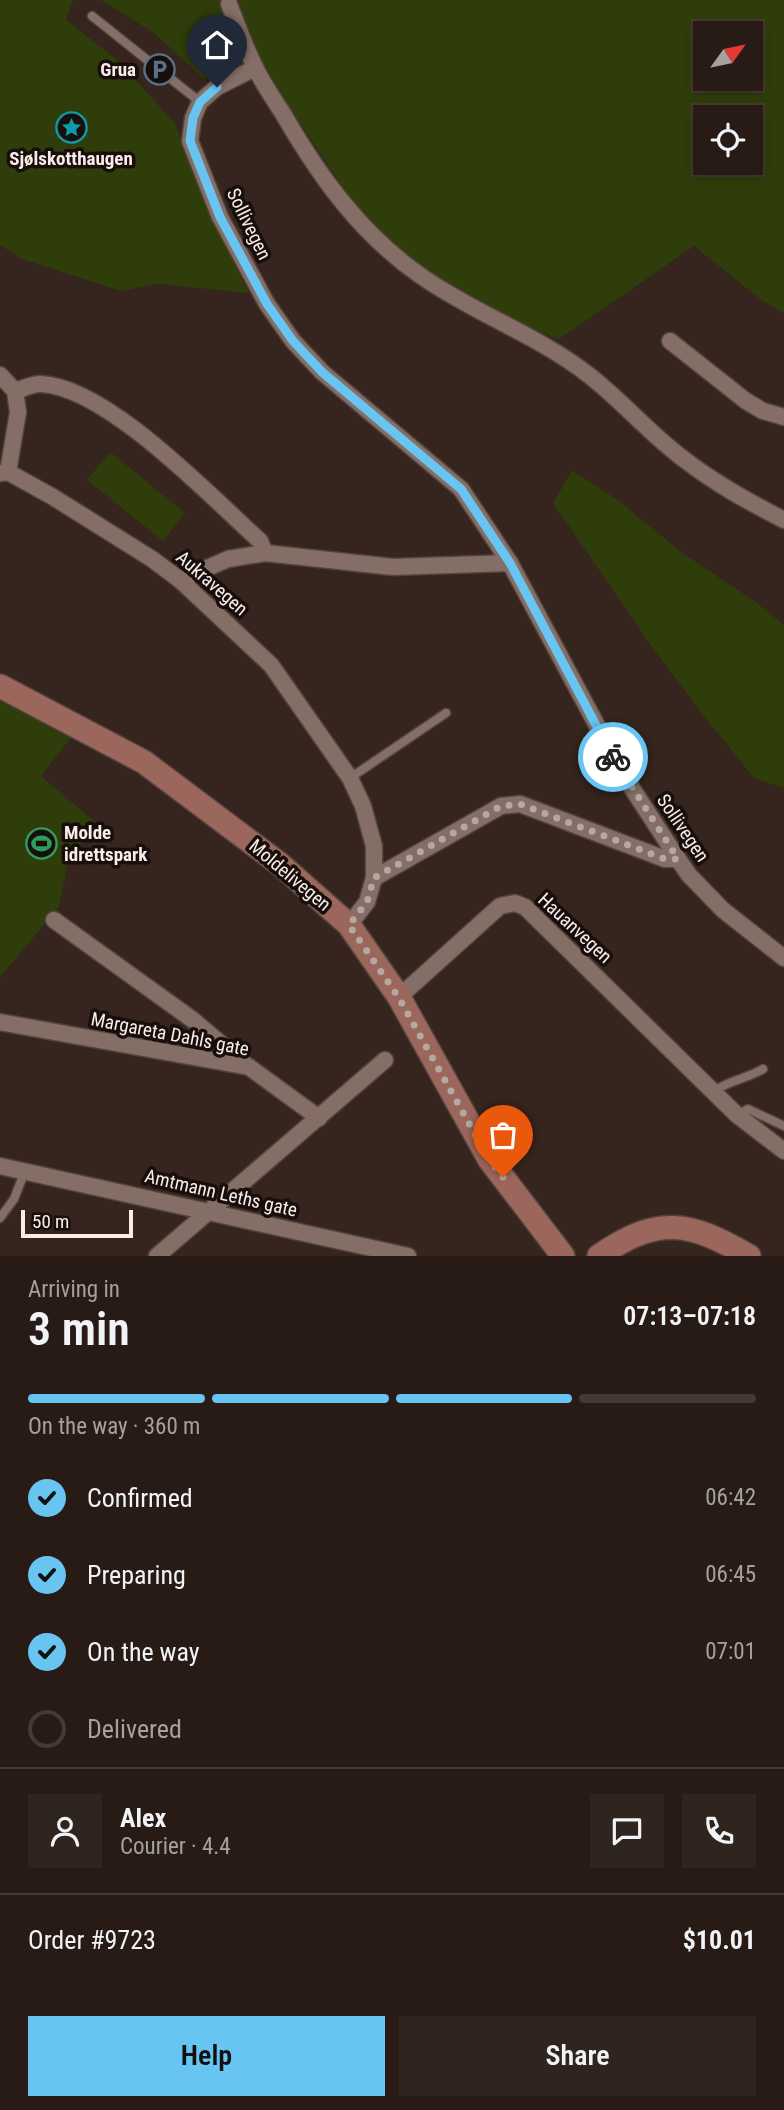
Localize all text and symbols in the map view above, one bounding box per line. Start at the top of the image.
pin [187,15,247,87]
north arrow [693,21,763,91]
map controls [693,21,763,175]
icon: home [198,26,236,64]
parking icon: Grua [142,52,176,86]
place label: Grua [100,58,136,81]
button: locate [693,105,763,175]
place icon: Sjølskotthaugen [54,110,88,144]
place label: Sjølskotthaugen [9,147,133,170]
street label: Sollivegen [222,184,276,264]
street label: Aukravegen [171,546,253,620]
courier [578,722,648,792]
icon: bike [594,738,632,776]
street label: Sollivegen [652,790,714,866]
place label: Molde idrettspark [64,821,148,866]
sports icon: Molde idrettspark [24,826,58,860]
street label: Moldelivegen [244,834,336,916]
street label: Hauanvegen [533,888,617,968]
street label: Margareta Dahls gate [89,1007,251,1061]
pin [473,1105,533,1177]
icon: bag [484,1116,522,1154]
street label: Amtmann Leths gate [142,1164,300,1222]
scale bar [21,1207,133,1239]
text: 50 m [32,1210,69,1233]
text: Arriving in [28,1276,120,1303]
text: 07:13–07:18 [623,1301,756,1331]
text: 3 min [28,1302,130,1356]
text: On the way · 360 m [28,1413,200,1440]
icon: check [28,1479,66,1517]
text: Confirmed [87,1483,193,1513]
text: 06:42 [705,1484,756,1511]
icon: check [28,1556,66,1594]
text: Preparing [87,1560,186,1590]
text: 06:45 [705,1561,756,1588]
icon: check [28,1633,66,1671]
text: On the way [87,1637,200,1667]
text: 07:01 [705,1638,756,1665]
text: Delivered [87,1714,182,1744]
button: person [28,1794,102,1868]
button: chat [590,1794,664,1868]
button: phone [682,1794,756,1868]
text: Alex [120,1803,166,1833]
text: Courier · 4.4 [120,1833,231,1860]
text: Order #9723 [28,1925,156,1955]
text: $10.01 [683,1925,756,1955]
button: Help [28,2016,385,2096]
button: Share [399,2016,756,2096]

